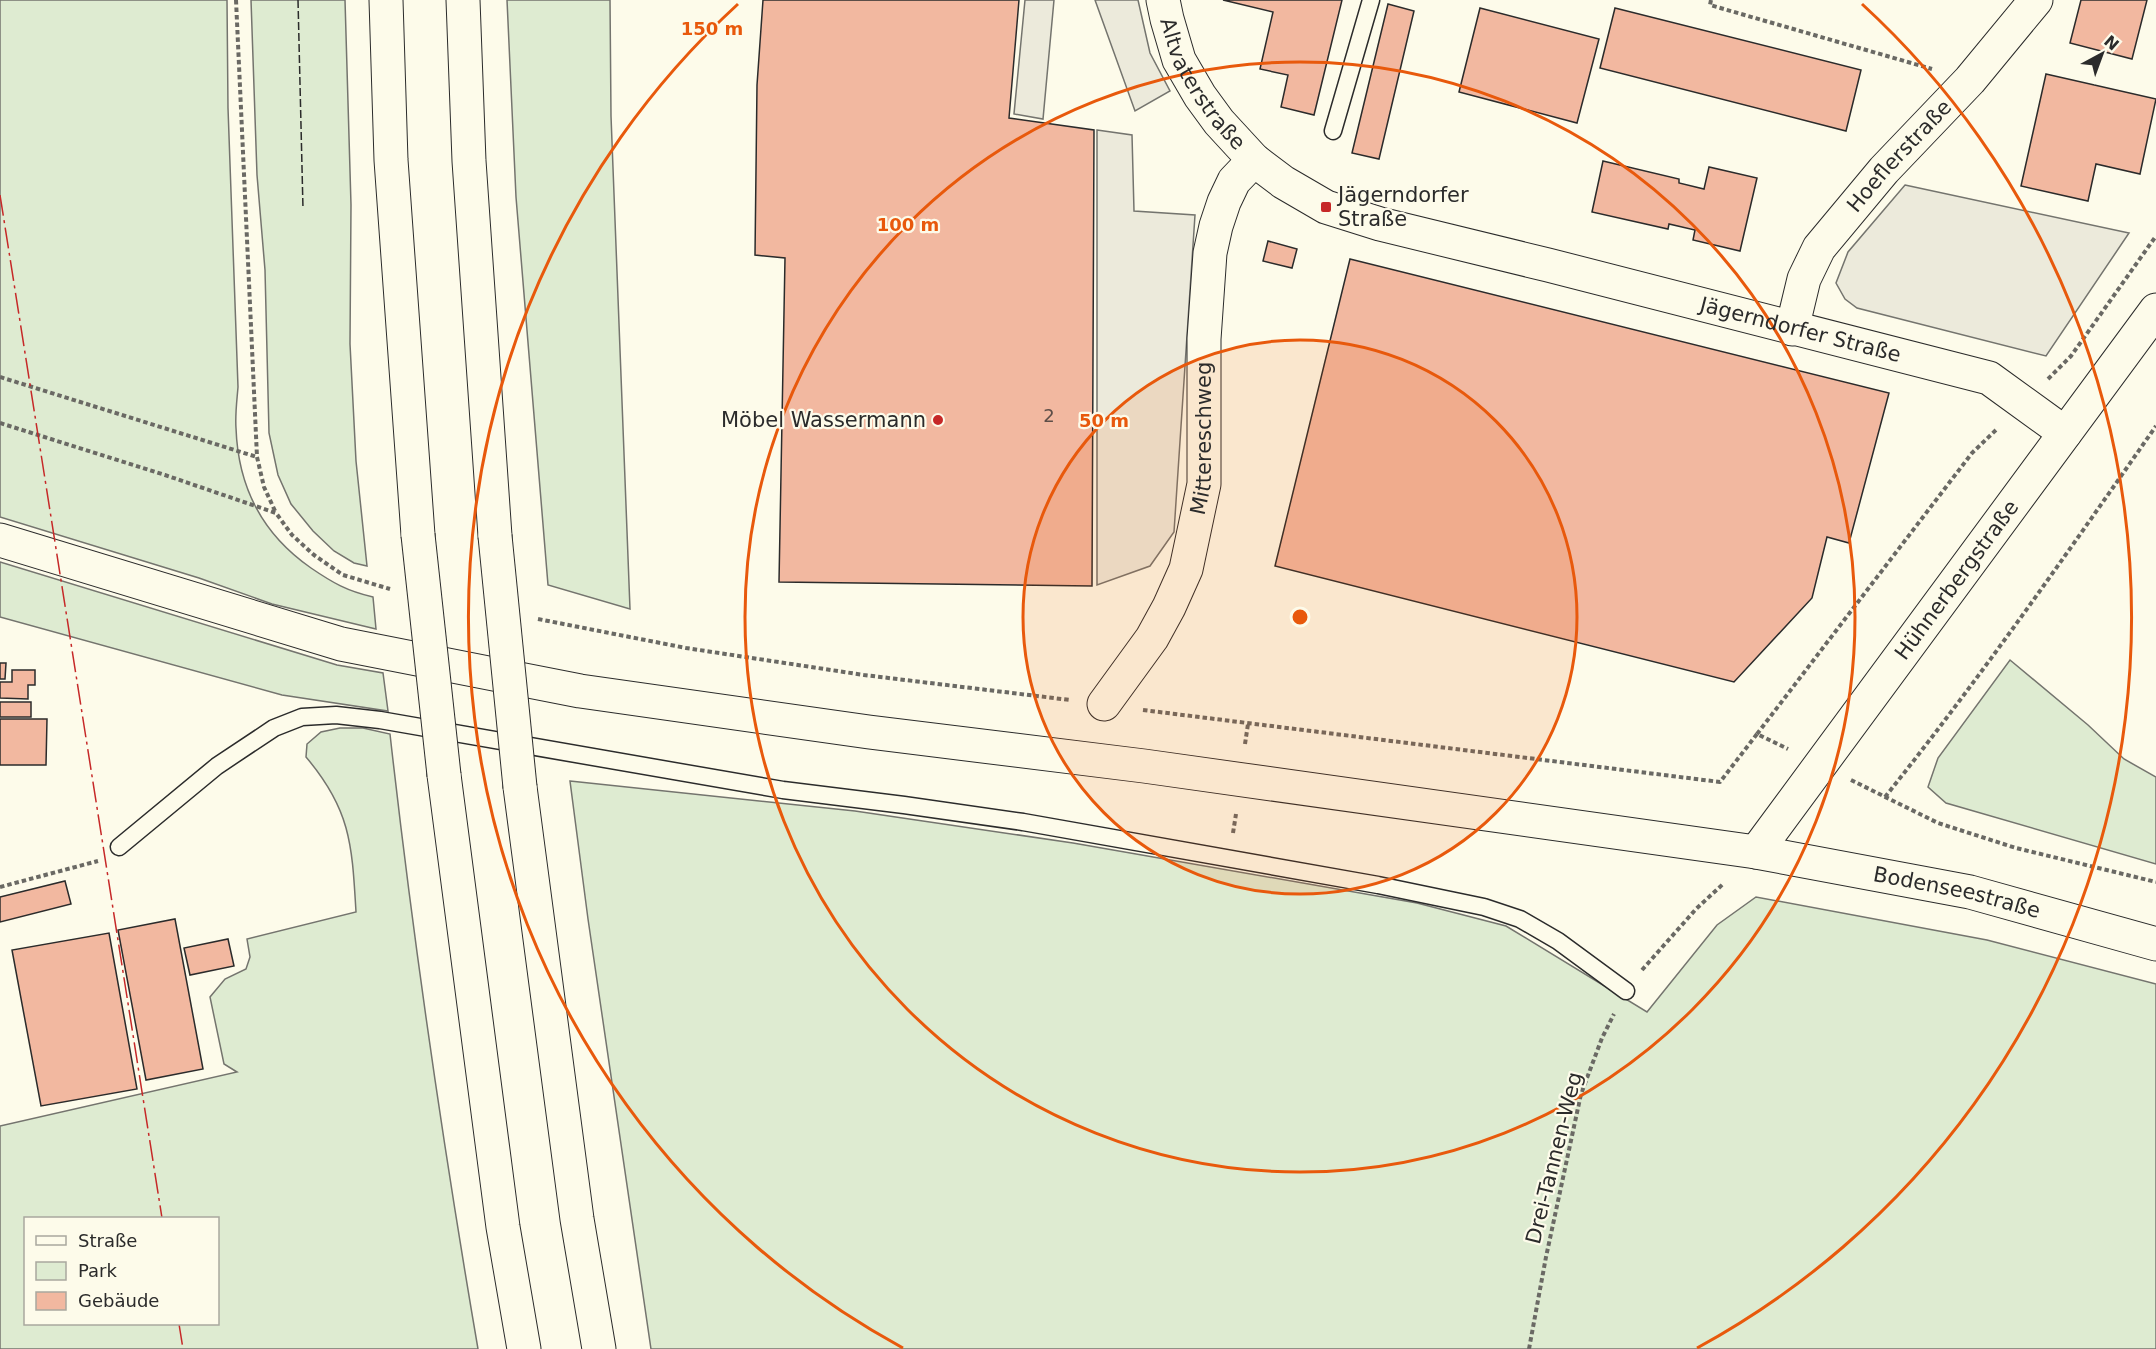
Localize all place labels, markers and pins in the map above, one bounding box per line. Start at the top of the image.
place label: Jägerndorfer Straße [1336,183,1469,231]
marker: Jägerndorfer Straße [1319,200,1333,214]
place label: Möbel Wassermann [721,408,926,432]
marker: Möbel Wassermann [931,413,945,427]
centre of rings [1290,607,1310,627]

